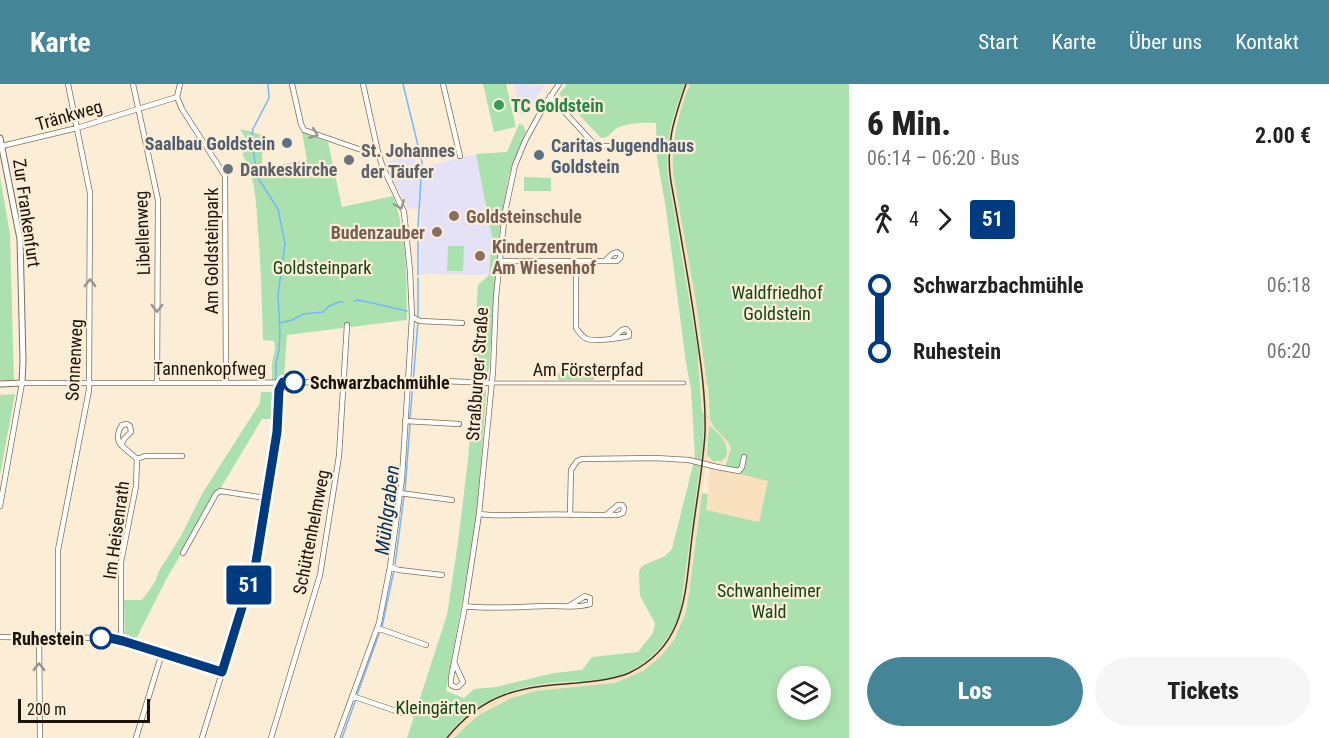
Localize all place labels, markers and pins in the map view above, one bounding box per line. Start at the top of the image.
place label: TC Goldstein [511,95,604,116]
marker: TC Goldstein [492,98,506,112]
place label: Saalbau Goldstein [145,133,275,154]
place label: Caritas Jugendhaus Goldstein [551,135,694,177]
marker: Saalbau Goldstein [280,136,294,150]
place label: St. Johannes der Täufer [361,140,455,182]
marker: Caritas Jugendhaus Goldstein [532,148,546,162]
marker: St. Johannes der Täufer [342,153,356,167]
place label: Dankeskirche [240,159,338,180]
marker: Dankeskirche [221,162,235,176]
place label: Goldsteinschule [466,206,582,227]
marker: Goldsteinschule [447,209,461,223]
place label: Budenzauber [331,222,425,243]
marker: Budenzauber [430,225,444,239]
place label: Kinderzentrum Am Wiesenhof [492,236,598,278]
marker: Kinderzentrum Am Wiesenhof [473,249,487,263]
marker: Schwarzbachmühle [283,371,305,393]
place label: Schwarzbachmühle [310,372,450,393]
marker: Ruhestein [90,627,112,649]
place label: Ruhestein [12,628,84,649]

